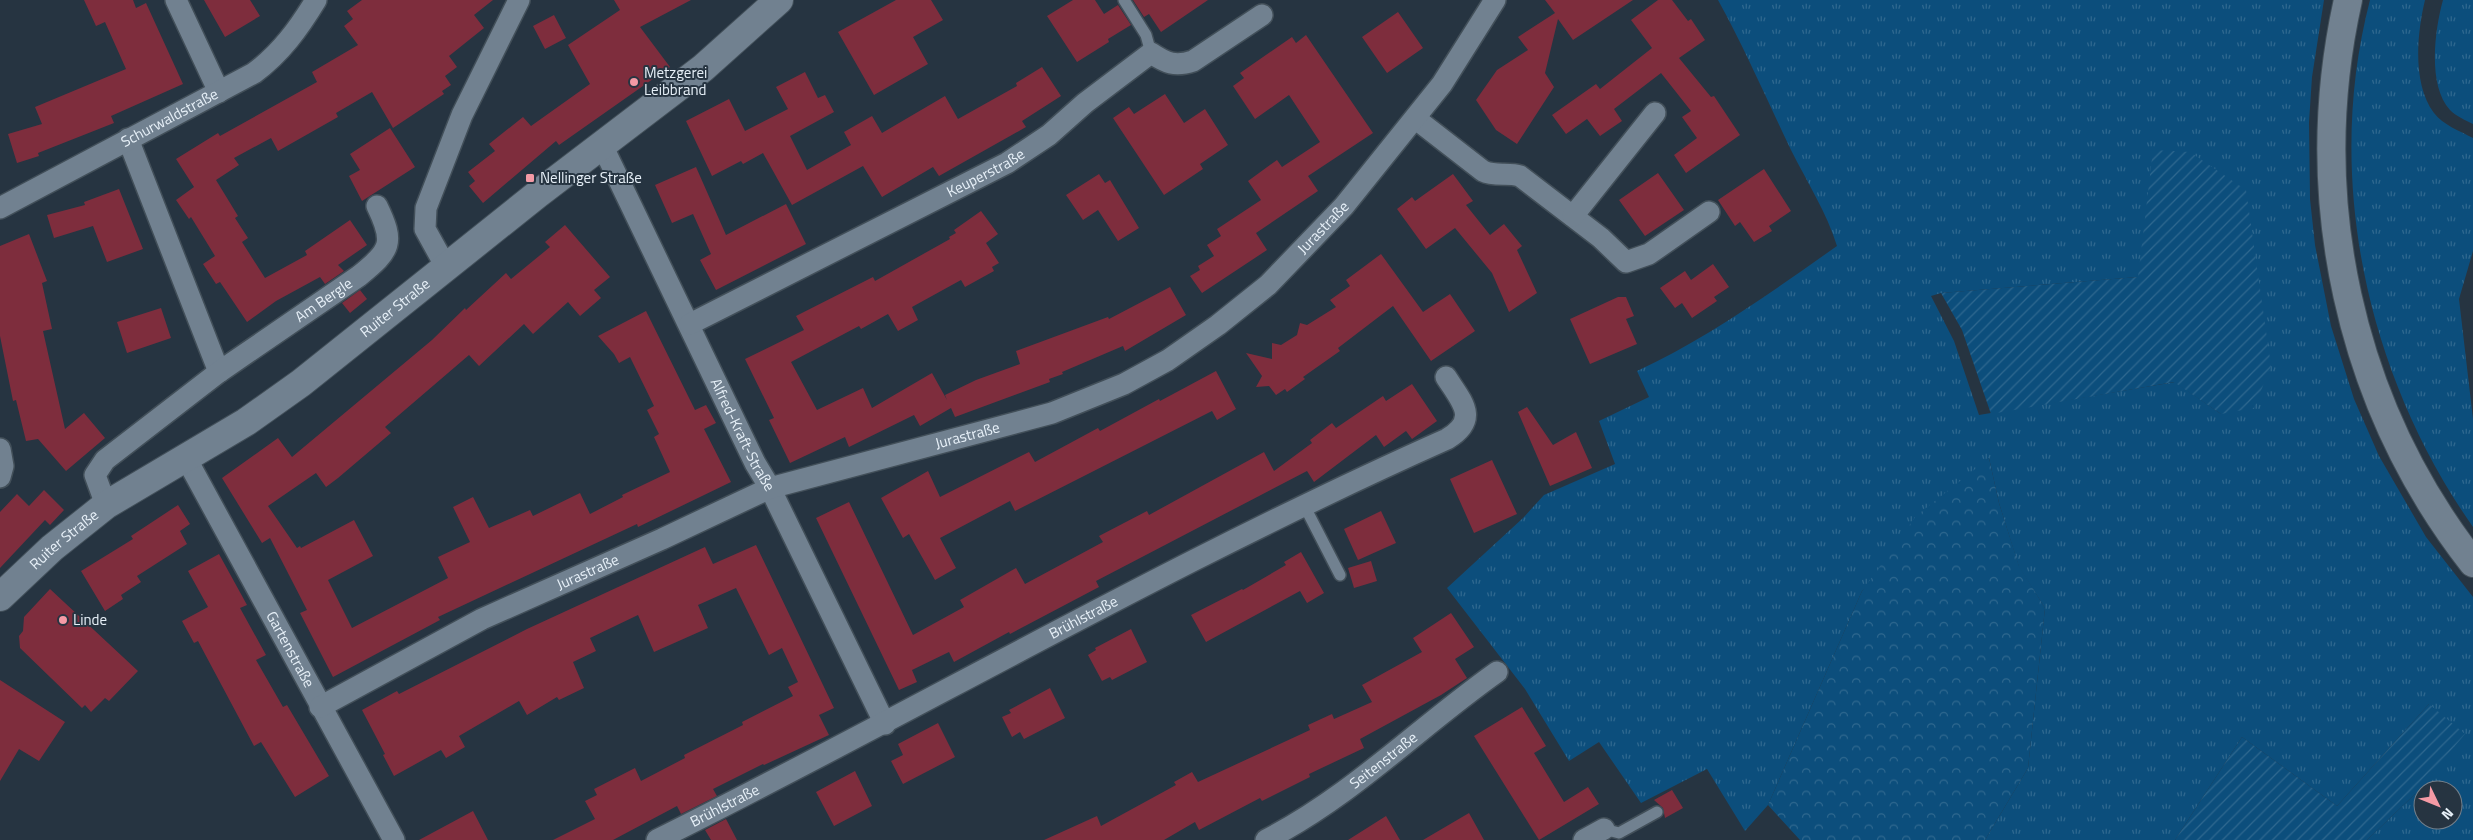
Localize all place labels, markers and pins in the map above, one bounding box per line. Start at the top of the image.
place label: Metzgerei Leibbrand [644,61,707,101]
marker: Metzgerei Leibbrand [628,76,640,88]
place label: Nellinger Straße [540,166,642,189]
marker: Nellinger Straße [524,172,536,184]
place label: Linde [73,608,107,631]
marker: Linde [57,614,69,626]

